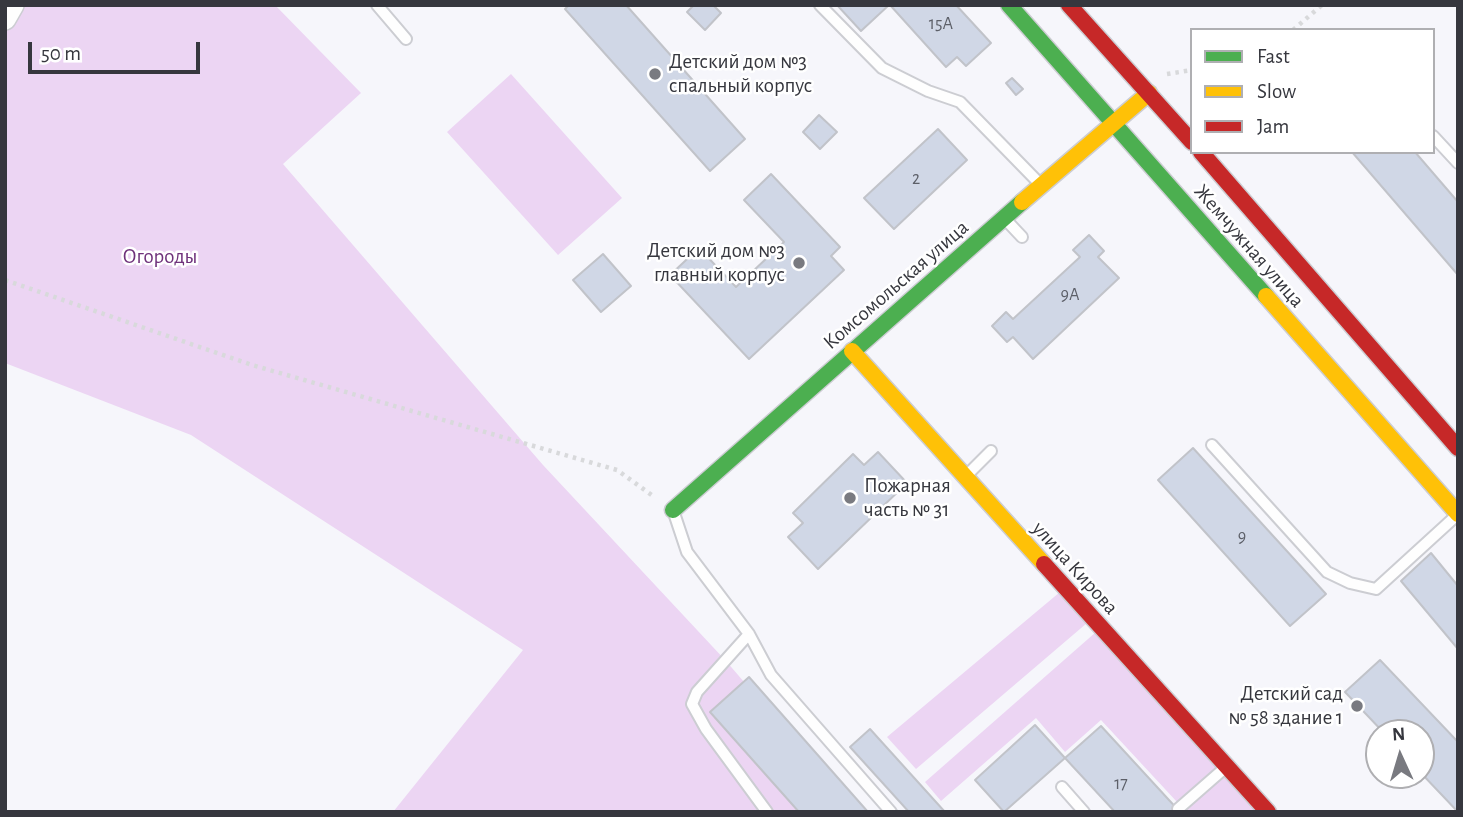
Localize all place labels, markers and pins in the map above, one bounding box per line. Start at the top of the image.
place label: Детский дом №3 спальный корпус [669,49,812,99]
marker: Детский дом №3 спальный корпус [647,66,663,82]
place label: Детский дом №3 главный корпус [647,238,785,288]
marker: Детский дом №3 главный корпус [791,255,807,271]
place label: Пожарная часть № 31 [864,473,951,523]
marker: Пожарная часть № 31 [842,490,858,506]
place label: Детский сад № 58 здание 1 [1228,681,1343,731]
marker: Детский сад № 58 здание 1 [1349,698,1365,714]

